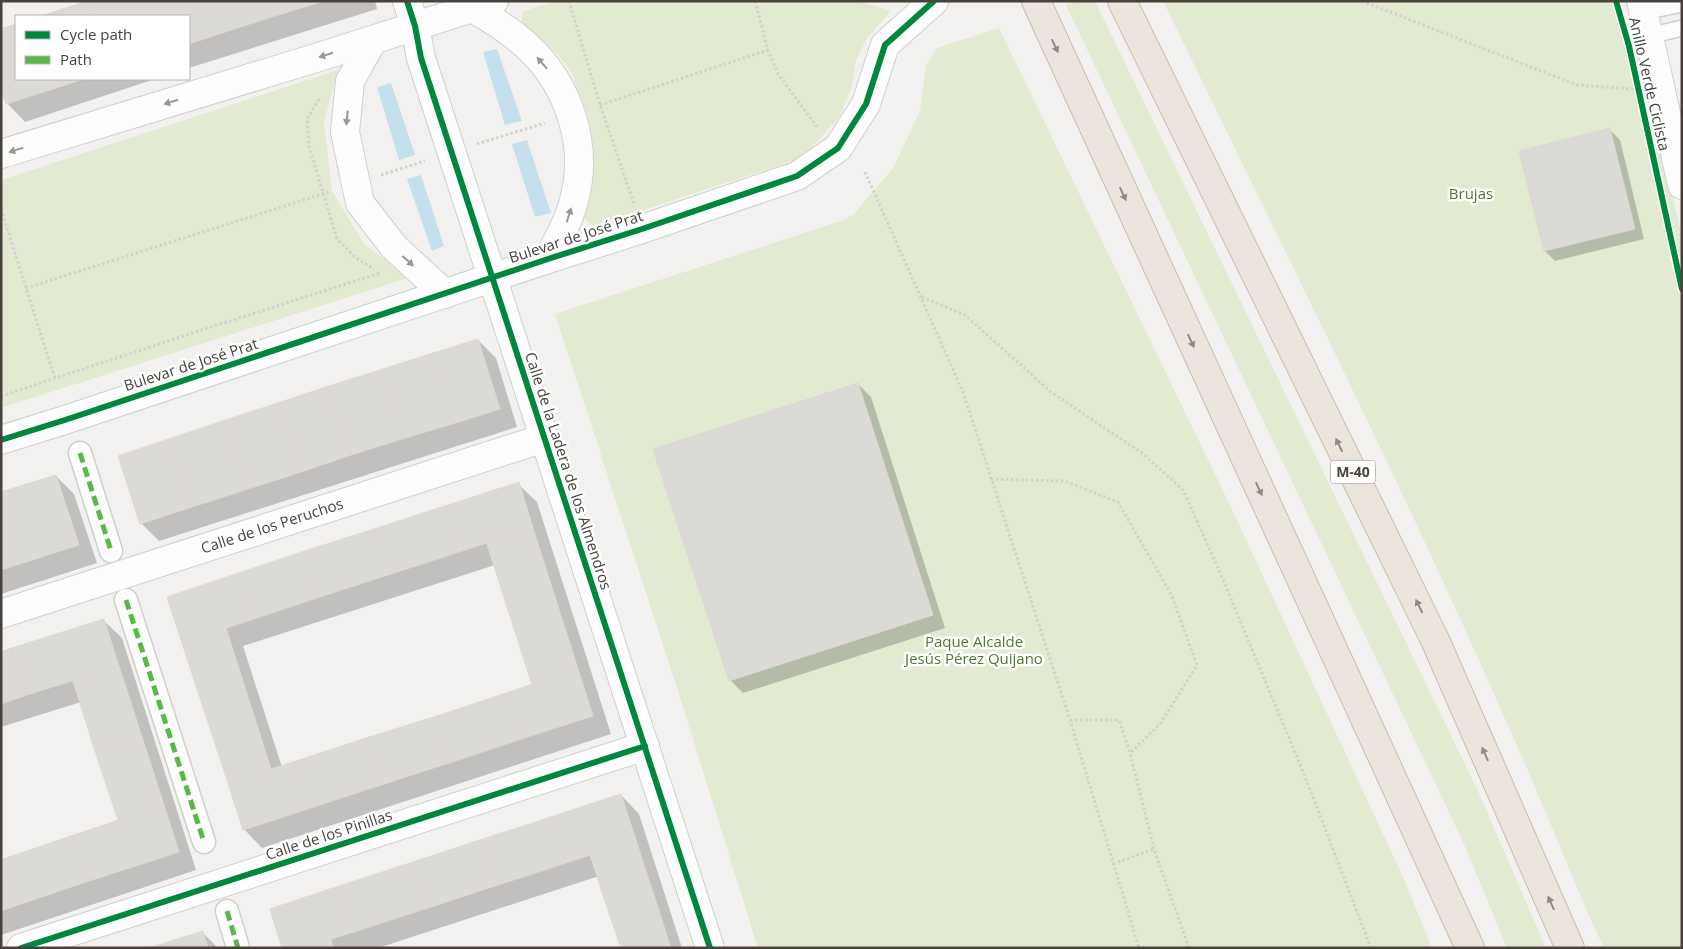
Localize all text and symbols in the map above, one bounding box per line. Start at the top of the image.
legend [15,15,190,80]
street label: Anillo Verde Ciclista [1625,15,1675,153]
text: Cycle path [60,24,132,44]
one-way arrow [1052,39,1060,53]
text: Path [60,49,92,69]
one-way arrow [319,52,334,59]
one-way arrow [536,57,548,69]
one-way arrow [163,99,178,107]
one-way arrow [343,110,351,126]
one-way arrow [8,147,23,154]
park label: Brujas [1449,183,1493,203]
one-way arrow [1120,187,1128,201]
street label: Bulevar de José Prat [506,205,645,267]
one-way arrow [566,207,574,222]
one-way arrow [402,255,414,267]
street label: Bulevar de José Prat [121,333,260,395]
one-way arrow [1187,334,1195,348]
street label: Calle de la Ladera de los Almendros [521,349,617,592]
one-way arrow [1335,437,1344,452]
road number: M-40 [1330,461,1376,484]
one-way arrow [1255,482,1263,496]
street label: Calle de los Peruchos [198,493,346,558]
one-way arrow [1415,599,1423,613]
park label: Paque Alcalde Jesús Pérez Quijano [903,631,1043,668]
one-way arrow [1481,747,1489,761]
street label: Calle de los Pinillas [263,804,394,864]
one-way arrow [1546,896,1554,910]

